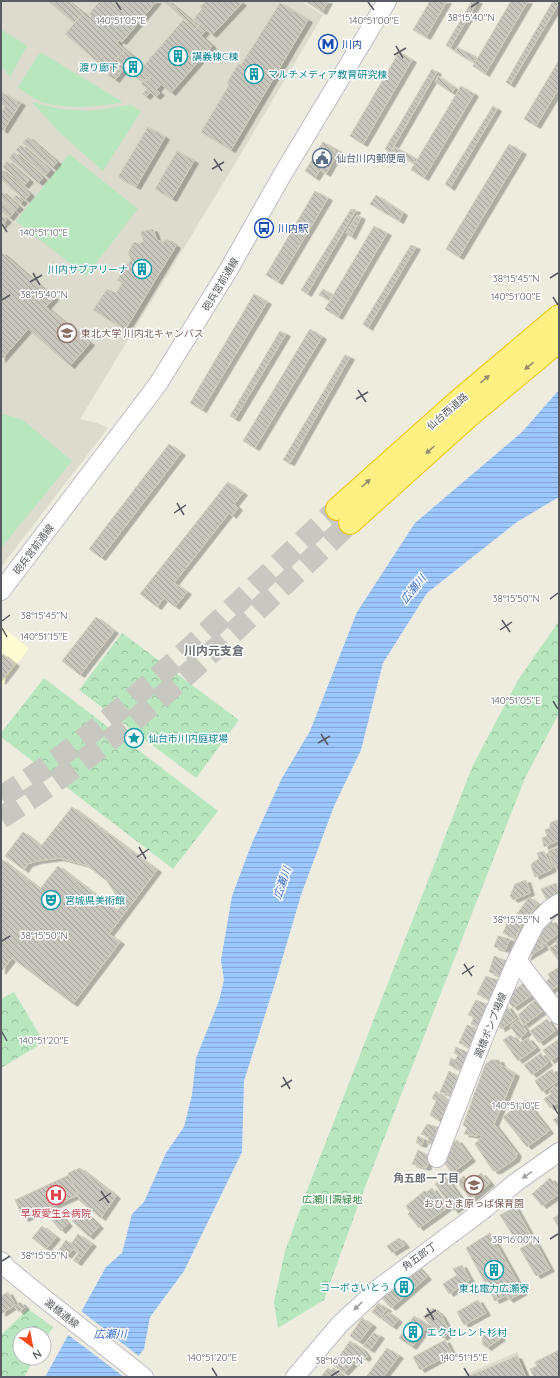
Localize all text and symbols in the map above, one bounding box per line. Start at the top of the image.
text: 38°15'40"N [447,11,495,24]
text: 140°51'05"E [96,14,146,27]
text: 140°51'00"E [349,14,400,27]
metro station icon: 川内 [317,33,339,55]
place label: 川内 [342,38,362,51]
building icon: 講義棟C棟 [167,45,189,67]
place label: 講義棟C棟 [192,50,239,63]
building icon: 渡り廊下 [122,56,144,78]
place label: 渡り廊下 [79,61,119,74]
building icon: マルチメディア教育研究棟 [243,63,265,85]
place label: マルチメディア教育研究棟 [268,68,387,81]
public building icon: 仙台川内郵便局 [311,147,333,169]
place label: 仙台川内郵便局 [336,152,406,165]
bus stop icon: 川内駅 [253,217,275,239]
place label: 川内駅 [278,222,309,235]
text: 140°51'10"E [20,226,68,239]
street label: 砲兵営前通線 [199,255,241,313]
building icon: 川内サブアリーナ [131,258,153,280]
place label: 川内サブアリーナ [48,263,128,276]
text: 38°15'45"N [493,272,539,285]
text: 38°15'40"N [20,288,68,301]
text: 140°51'00"E [491,290,542,303]
school or university icon: 東北大学 川内北キャンパス [56,322,78,344]
place label: 東北大学 川内北キャンパス [81,327,204,340]
one-way arrow [523,361,534,370]
one-way arrow [479,374,490,383]
street label: 仙台西道路 [424,390,470,433]
one-way arrow [425,446,435,455]
one-way arrow [361,479,371,488]
street label: 砲兵営前通線 [10,521,57,577]
water label: 広瀬川 [397,571,429,606]
text: 38°15'50"N [492,592,540,605]
text: 38°15'45"N [21,609,67,622]
text: 140°51'15"E [20,630,68,643]
district label: 川内元支倉 [184,643,244,658]
text: 140°51'05"E [491,694,541,707]
place icon: 仙台市川内庭球場 [123,727,145,749]
place label: 仙台市川内庭球場 [148,732,228,745]
water label: 広瀬川 [270,864,294,901]
theatre icon: 宮城県美術館 [40,889,62,911]
place label: 宮城県美術館 [65,894,125,907]
text: 38°15'55"N [492,913,540,926]
text: 38°15'50"N [20,929,68,942]
street label: 澱橋ポンプ場線 [471,990,510,1060]
text: 140°51'20"E [19,1034,69,1047]
text: 140°51'10"E [492,1099,540,1112]
one-way arrow [522,1170,532,1178]
district label: 角五郎一丁目 [393,1171,459,1185]
school or university icon: おひさま原っぱ保育園 [463,1174,485,1196]
hospital icon: 早坂愛生会病院 [45,1184,67,1206]
park label: 広瀬川澱緑地 [302,1193,363,1206]
place label: おひさま原っぱ保育園 [424,1197,524,1210]
place label: 早坂愛生会病院 [21,1207,91,1220]
text: 38°16'00"N [492,1233,540,1246]
street label: 角五郎丁 [399,1239,439,1273]
text: 38°15'55"N [20,1249,68,1262]
building icon: 東北電力広瀬寮 [483,1259,505,1281]
building icon: コーポさいとう [393,1276,415,1298]
place label: コーポさいとう [320,1281,390,1294]
place label: 東北電力広瀬寮 [459,1282,529,1295]
street label: 澱橋通線 [42,1296,81,1331]
one-way arrow [353,1301,363,1311]
building icon: エクセレント杉村 [402,1321,424,1343]
north arrow [12,1326,52,1366]
place label: エクセレント杉村 [427,1326,507,1339]
water label: 広瀬川 [94,1327,127,1341]
text: N [30,1346,44,1363]
text: 140°51'20"E [187,1351,237,1364]
text: 140°51'15"E [440,1351,488,1364]
text: 38°16'00"N [315,1354,363,1367]

